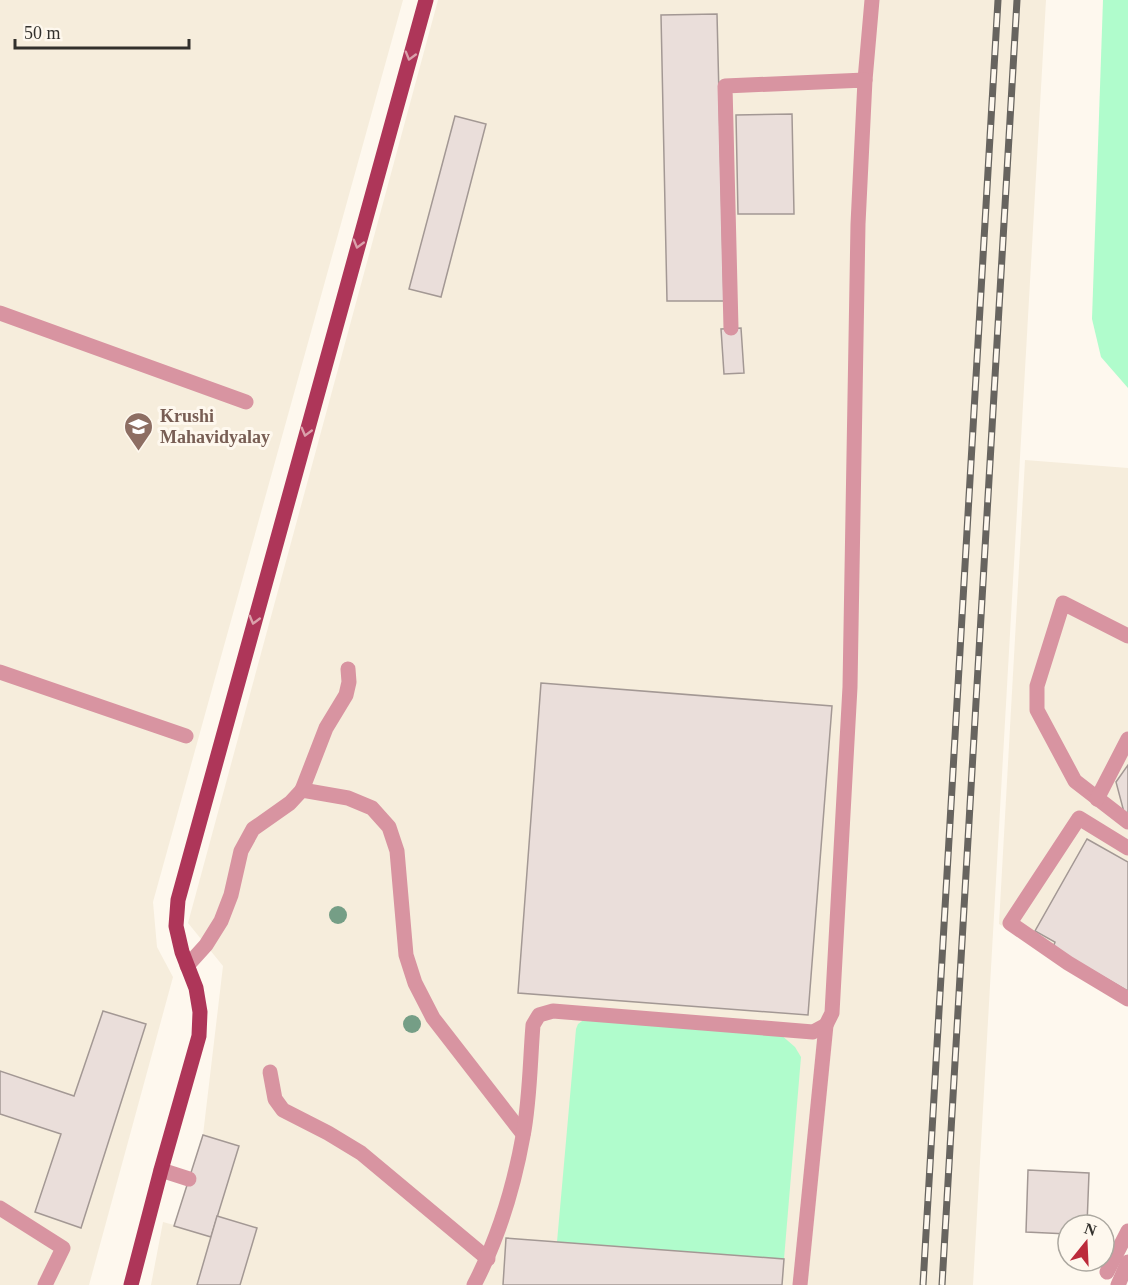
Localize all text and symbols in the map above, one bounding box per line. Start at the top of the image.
scale bar [15,12,189,50]
text: 50 m [24,23,61,43]
one-way arrow [405,50,417,61]
one-way arrow [353,238,365,249]
place label: Krushi Mahavidyalay [160,406,270,447]
school or university icon: Krushi Mahavidyalay [123,410,155,452]
one-way arrow [300,427,313,437]
one-way arrow [249,614,261,625]
north arrow [1056,1213,1116,1273]
text: N [1082,1219,1099,1239]

